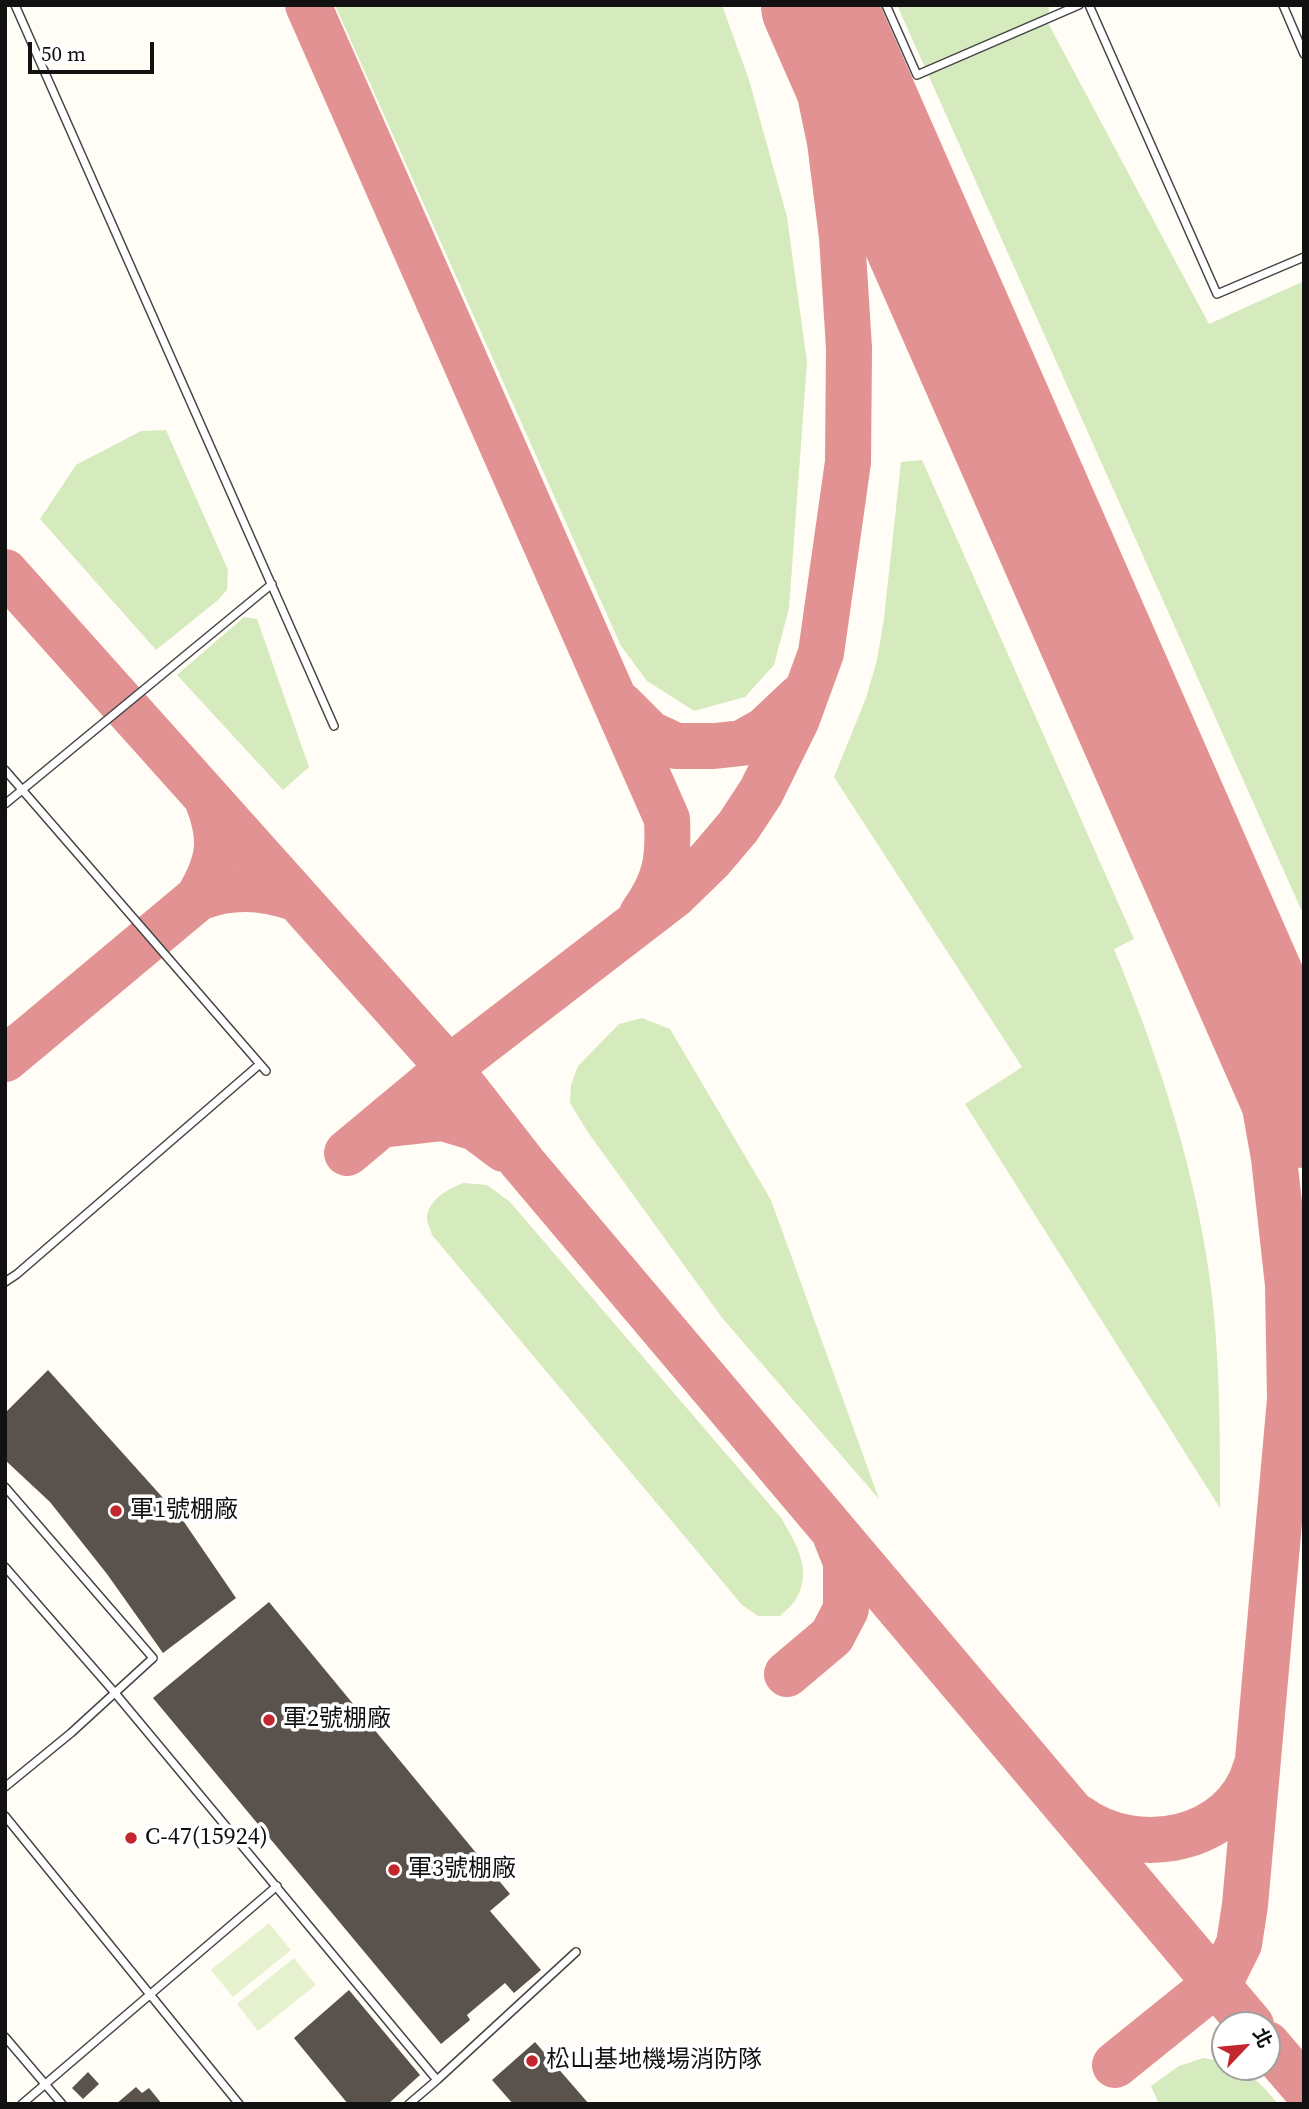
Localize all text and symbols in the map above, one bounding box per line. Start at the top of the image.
scale bar [32,28,158,72]
text: 50 m [41,39,86,68]
place label: 軍1號棚廠 [130,1497,238,1525]
marker: 軍1號棚廠 [108,1503,124,1519]
place label: 軍2號棚廠 [283,1706,391,1734]
marker: 軍2號棚廠 [261,1712,277,1728]
place label: C-47(15924) [145,1824,268,1852]
marker: C-47(15924) [123,1830,139,1846]
place label: 軍3號棚廠 [408,1856,516,1884]
marker: 軍3號棚廠 [386,1862,402,1878]
north arrow [1211,2011,1281,2081]
text: 北 [1247,2023,1279,2052]
place label: 松山基地機場消防隊 [546,2047,762,2075]
marker: 松山基地機場消防隊 [524,2053,540,2069]

